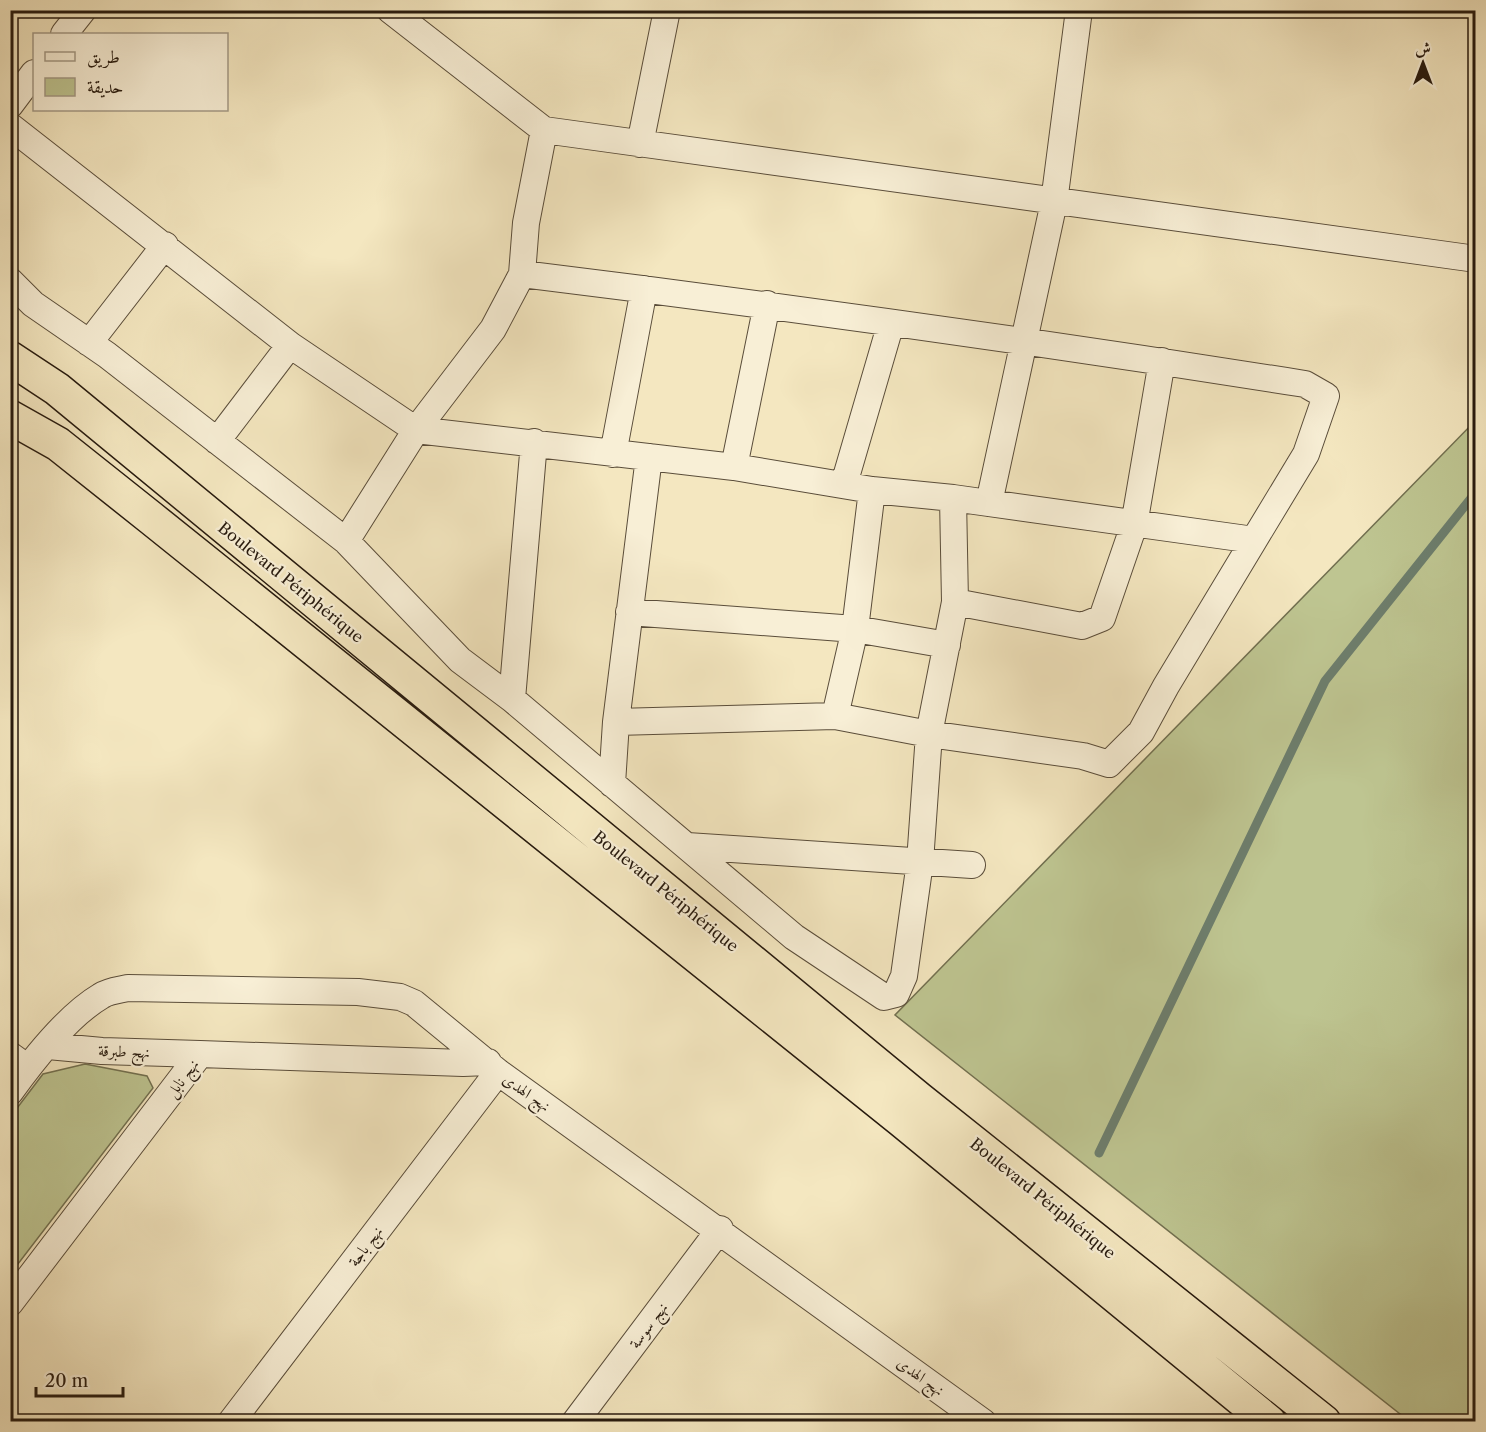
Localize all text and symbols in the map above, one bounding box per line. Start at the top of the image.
legend [33,33,228,111]
north arrow [1393,33,1453,93]
text: ش [1415,38,1431,58]
text: طريق [87,46,120,69]
text: حديقة [87,76,123,98]
street label: Boulevard Périphérique [214,517,368,647]
street label: Boulevard Périphérique [589,826,743,956]
street label: نهج طبرقة [98,1040,150,1067]
street label: نهج نابل [161,1055,207,1104]
street label: نهج الهدى [496,1068,555,1120]
street label: Boulevard Périphérique [966,1133,1120,1263]
street label: نهج باجة [343,1222,391,1273]
street label: نهج سوسة [624,1298,676,1355]
street label: نهج الهدى [890,1352,949,1404]
scale bar [36,1360,123,1398]
text: 20 m [45,1370,89,1392]

